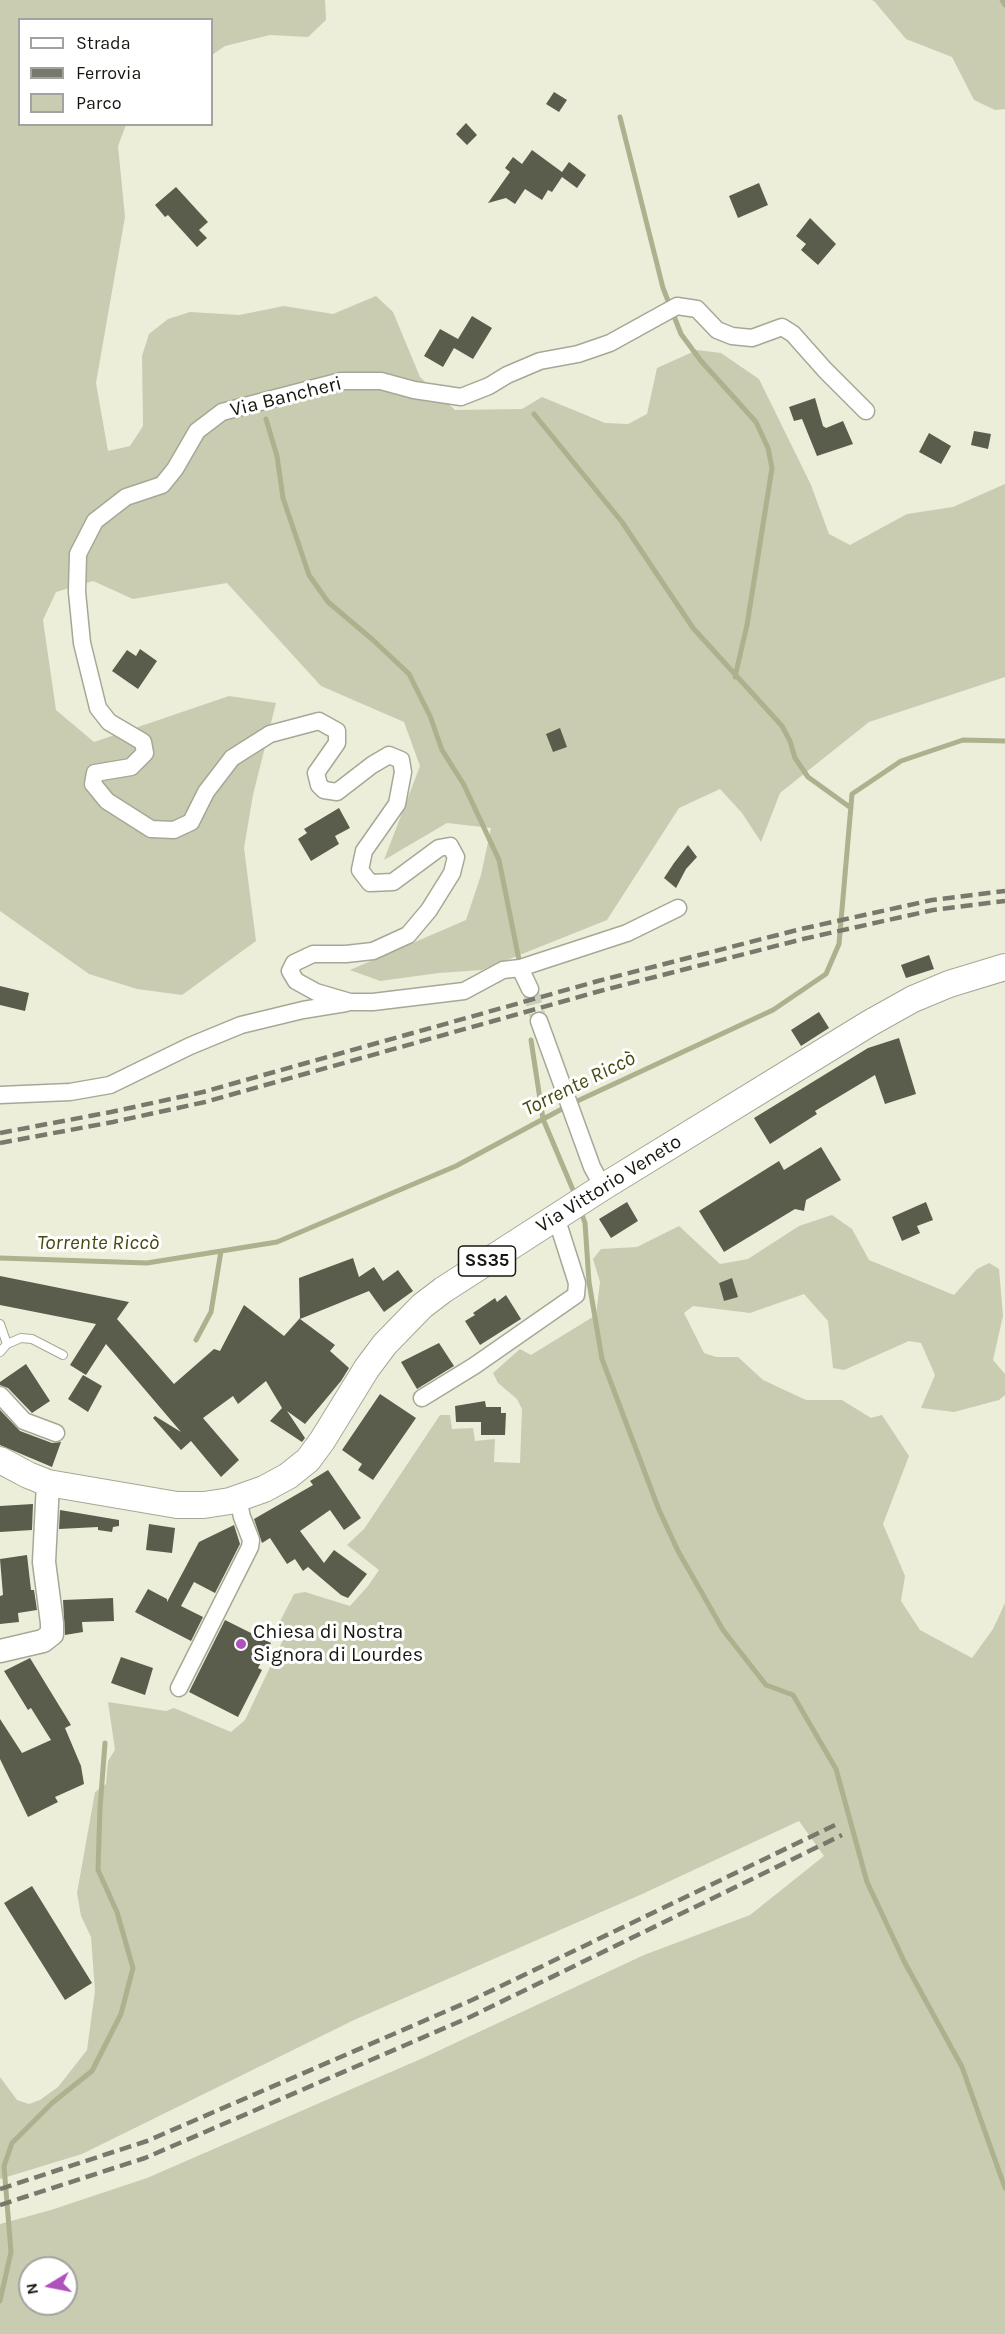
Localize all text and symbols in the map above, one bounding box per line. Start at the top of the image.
legend [18,18,213,126]
text: Strada [76,32,131,54]
text: Ferrovia [76,62,141,84]
text: Parco [76,92,122,114]
street label: Via Bancheri [228,372,344,422]
water label: Torrente Riccò [519,1046,639,1122]
street label: Via Vittorio Veneto [532,1130,686,1238]
water label: Torrente Riccò [37,1230,159,1256]
road number: SS35 [458,1246,516,1276]
place label: Chiesa di Nostra Signora di Lourdes [253,1620,423,1667]
marker: Chiesa di Nostra Signora di Lourdes [234,1637,248,1651]
north arrow [18,2256,78,2316]
text: N [21,2282,42,2296]

